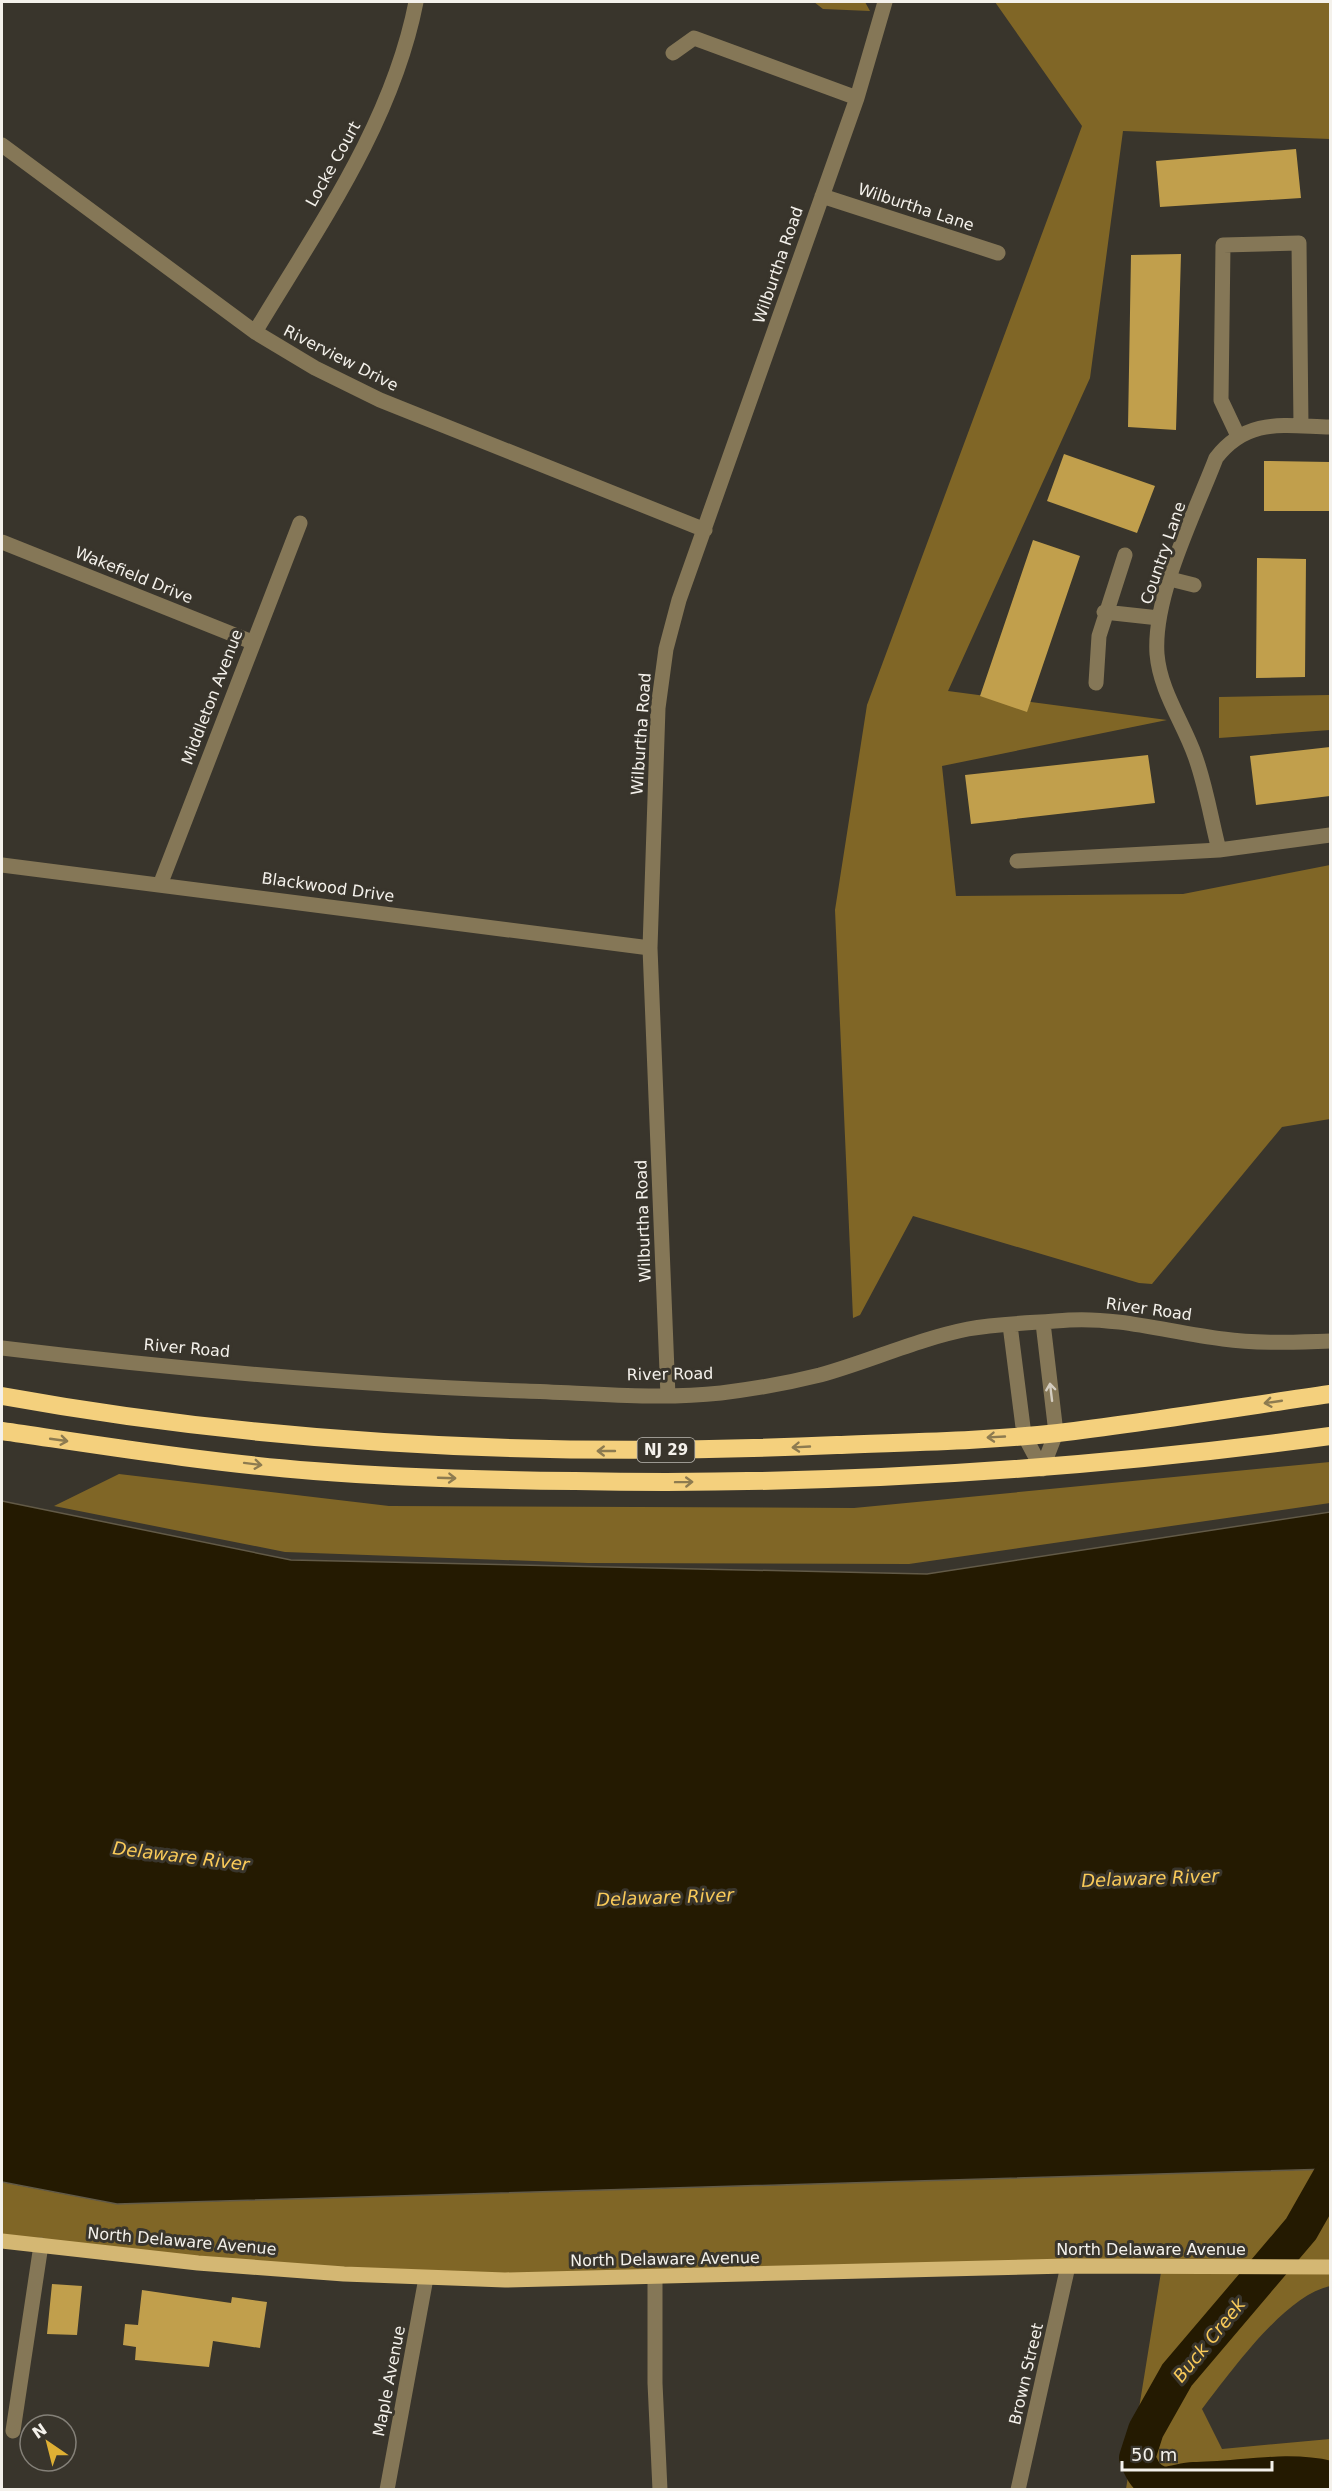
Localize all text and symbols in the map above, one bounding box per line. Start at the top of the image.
street label: Locke Court [302,118,364,210]
street label: Wilburtha Lane [855,179,977,235]
street label: Wilburtha Road [749,204,807,326]
street label: Riverview Drive [281,321,401,395]
street label: Country Lane [1137,499,1189,607]
street label: Wakefield Drive [72,543,196,607]
street label: Middleton Avenue [177,627,247,767]
street label: Wilburtha Road [627,672,655,796]
street label: Blackwood Drive [260,868,396,906]
street label: Wilburtha Road [631,1159,655,1283]
street label: River Road [1105,1294,1193,1324]
street label: River Road [143,1335,231,1361]
street label: River Road [626,1364,714,1384]
one-way arrow [1045,1383,1056,1403]
one-way arrow [1263,1397,1283,1408]
one-way arrow [986,1431,1006,1442]
one-way arrow [49,1434,69,1445]
road number: NJ 29 [638,1438,694,1462]
one-way arrow [792,1441,812,1452]
one-way arrow [597,1445,617,1457]
one-way arrow [242,1459,262,1470]
one-way arrow [437,1473,457,1484]
one-way arrow [674,1476,694,1488]
water label: Delaware River [111,1837,252,1875]
water label: Delaware River [1081,1865,1221,1891]
water label: Delaware River [596,1884,736,1910]
street label: North Delaware Avenue [87,2223,277,2259]
street label: North Delaware Avenue [1056,2240,1246,2259]
street label: North Delaware Avenue [570,2248,760,2270]
water label: Buck Creek [1169,2292,1250,2386]
street label: Brown Street [1005,2321,1047,2427]
street label: Maple Avenue [369,2324,409,2438]
north arrow [18,2413,78,2473]
text: N [29,2420,51,2443]
scale bar [1122,2434,1272,2472]
text: 50 m [1131,2444,1177,2465]

